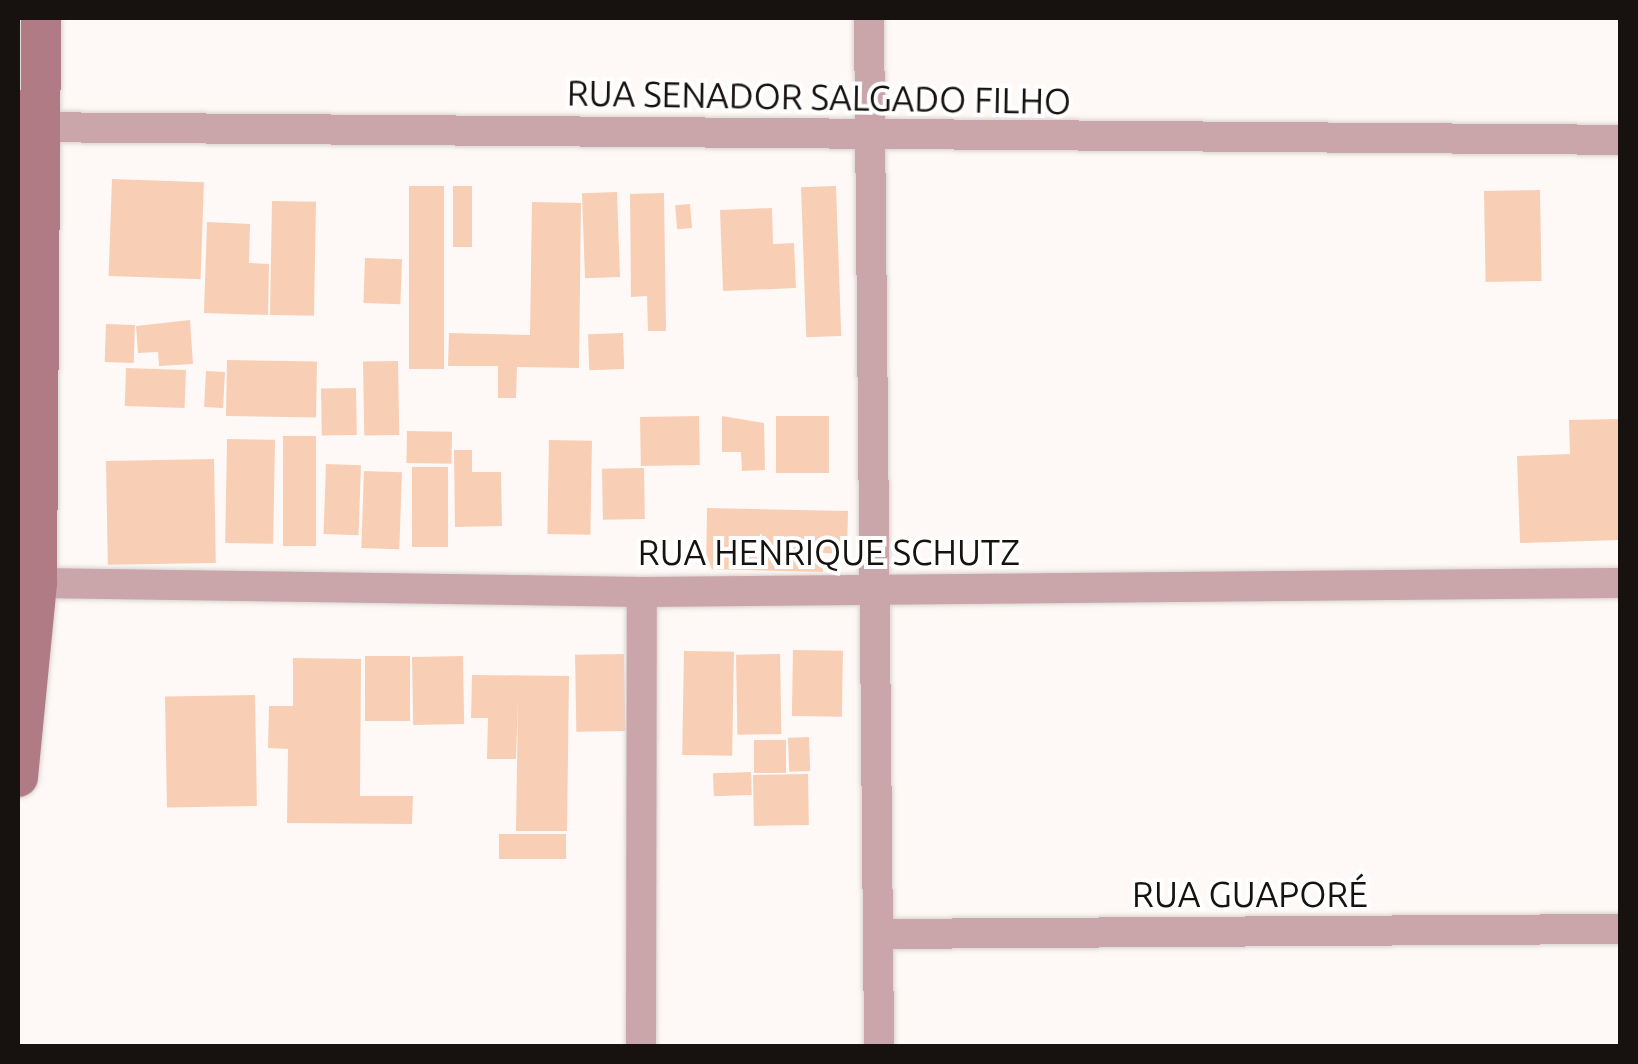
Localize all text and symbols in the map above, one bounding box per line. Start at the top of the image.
street label: RUA SENADOR SALGADO FILHO [567,72,1071,122]
street label: RUA HENRIQUE SCHUTZ [638,531,1020,573]
street label: RUA GUAPORÉ [1132,873,1368,915]

